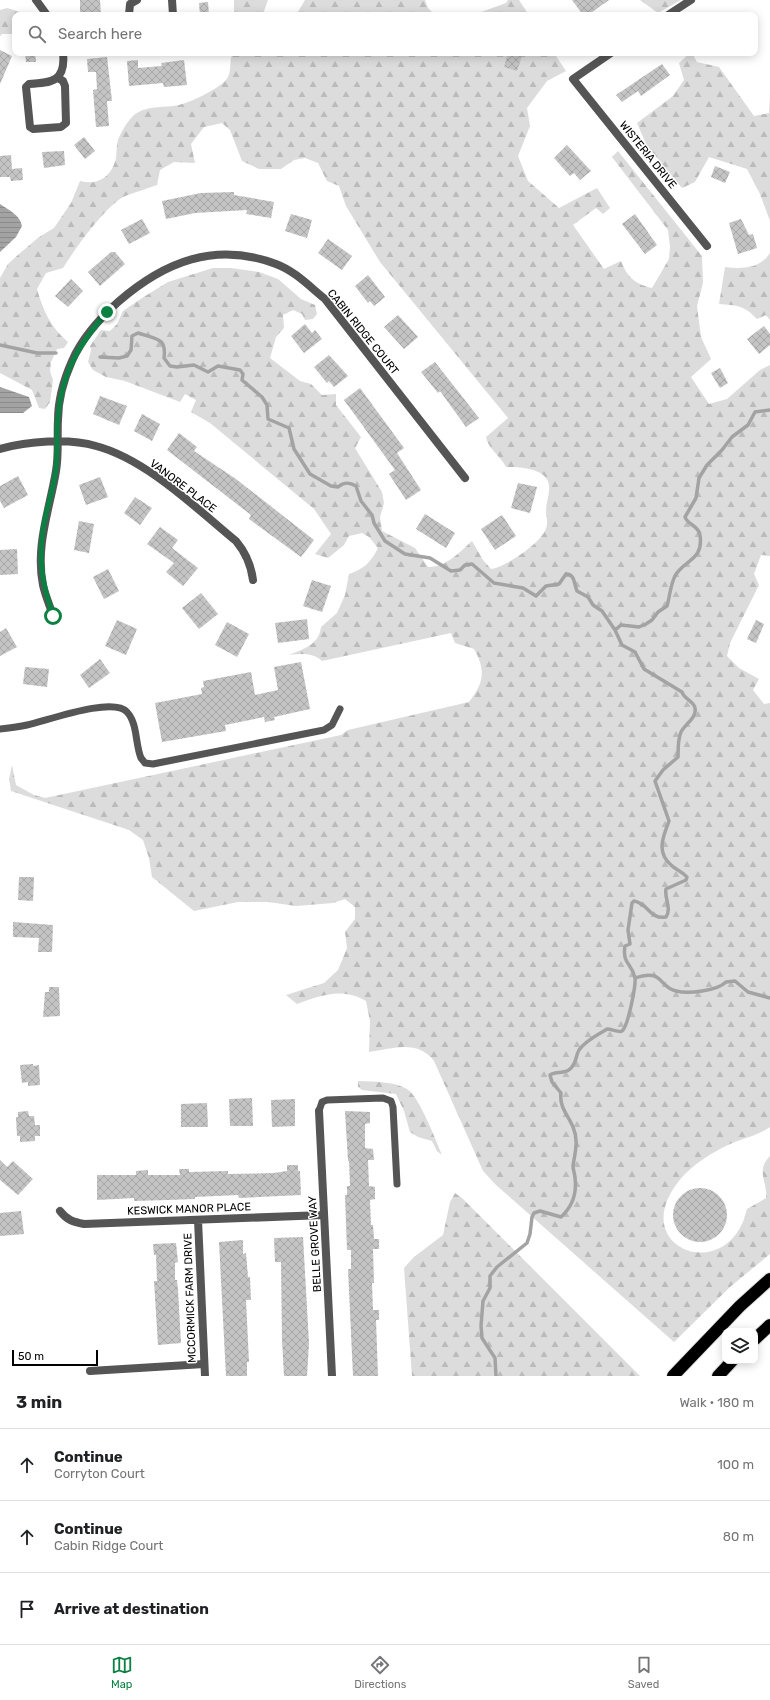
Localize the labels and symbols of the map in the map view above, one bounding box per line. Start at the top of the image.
street label: WISTERIA DRIVE [617,119,679,192]
street label: CABIN RIDGE COURT [325,287,402,378]
route end [98,303,116,321]
street label: VANORE PLACE [147,457,219,516]
route start [44,607,62,625]
street label: BELLE GROVE WAY [306,1196,324,1292]
street label: KESWICK MANOR PLACE [127,1200,251,1218]
street label: MCCORMICK FARM DRIVE [181,1233,199,1363]
scale bar [12,1348,98,1367]

